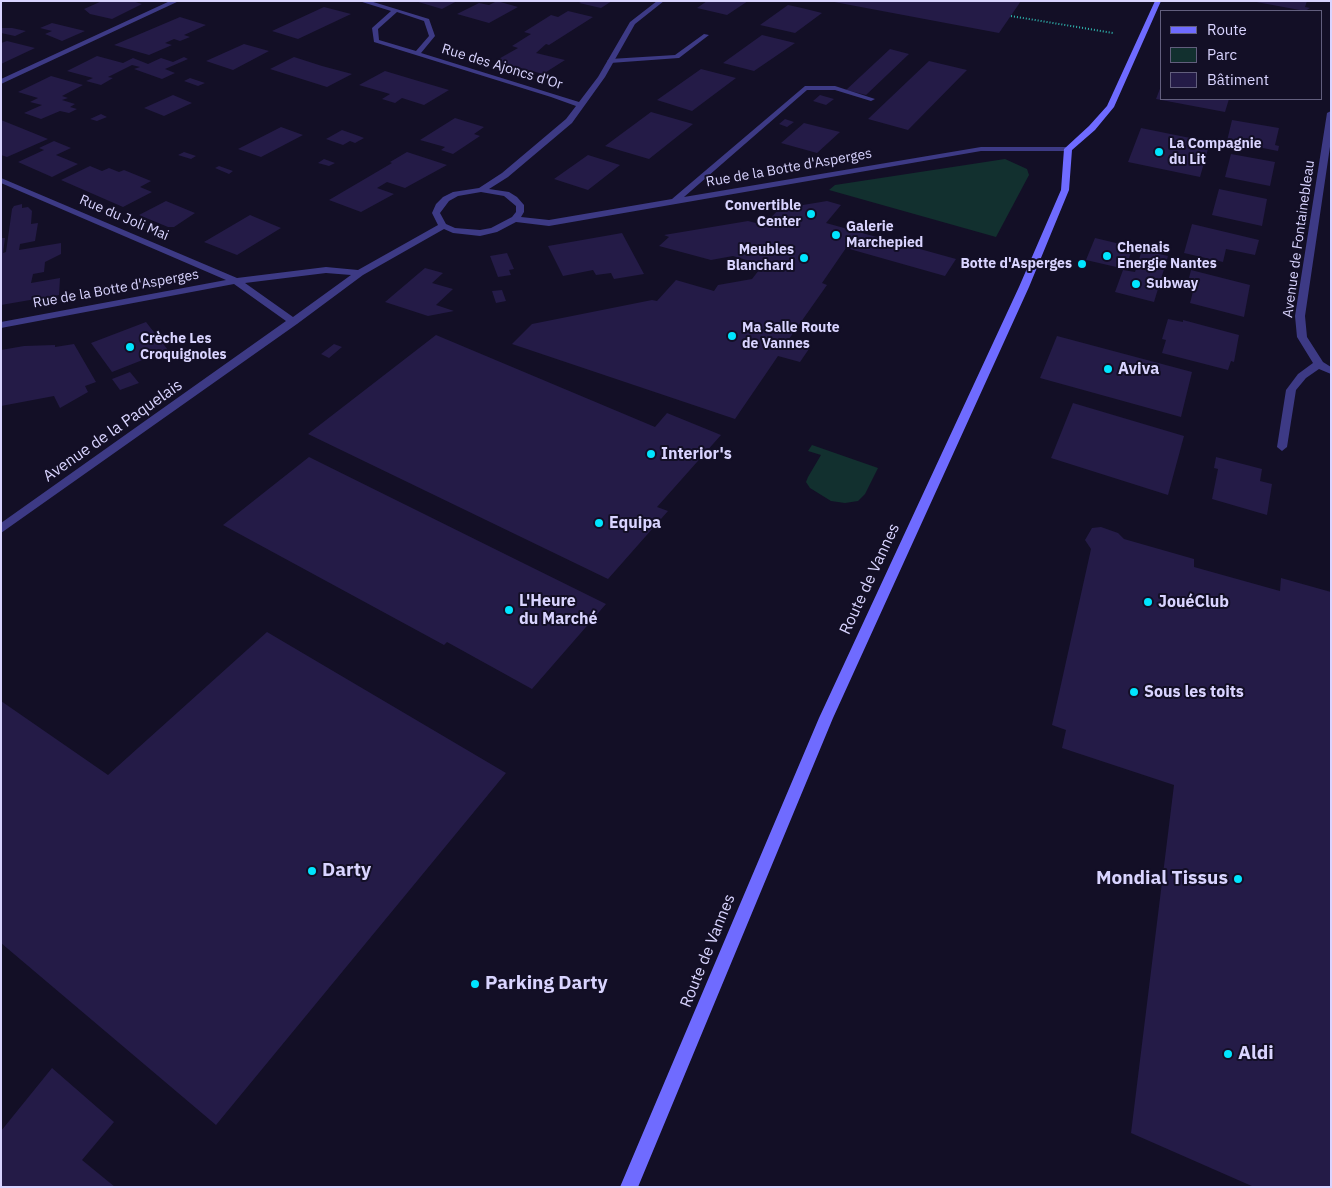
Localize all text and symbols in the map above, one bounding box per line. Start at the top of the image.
legend [1160,10,1322,100]
text: Route [1207,20,1247,39]
street label: Rue des Ajoncs d'Or [439,41,565,93]
text: Parc [1207,45,1237,64]
text: Bâtiment [1207,70,1269,89]
place label: La Compagnie du Lit [1169,136,1262,168]
street label: Rue de la Botte d'Asperges [705,145,873,191]
marker: La Compagnie du Lit [1153,146,1165,158]
street label: Avenue de Fontainebleau [1280,159,1318,319]
street label: Rue du Joli Mai [77,192,171,244]
place label: Convertible Center [725,198,801,230]
marker: Convertible Center [805,208,817,220]
place label: Galerie Marchepied [846,219,923,252]
marker: Galerie Marchepied [830,229,842,241]
place label: Chenais Energie Nantes [1117,240,1217,272]
place label: Meubles Blanchard [726,242,794,274]
marker: Chenais Energie Nantes [1101,250,1113,262]
marker: Meubles Blanchard [798,252,810,264]
place label: Botte d'Asperges [960,256,1072,272]
marker: Botte d'Asperges [1076,258,1088,270]
street label: Rue de la Botte d'Asperges [32,266,200,312]
place label: Subway [1146,276,1198,292]
marker: Subway [1130,278,1142,290]
place label: Ma Salle Route de Vannes [742,320,840,352]
marker: Ma Salle Route de Vannes [726,330,738,342]
place label: Crèche Les Croquignoles [140,331,227,364]
marker: Crèche Les Croquignoles [124,341,136,353]
place label: Aviva [1118,359,1159,379]
marker: Aviva [1102,363,1114,375]
street label: Avenue de la Paquelais [40,376,186,486]
place label: Interior's [661,444,732,464]
marker: Interior's [645,448,657,460]
place label: Equipa [609,513,661,533]
marker: Equipa [593,517,605,529]
street label: Route de Vannes [836,520,904,638]
place label: L'Heure du Marché [519,591,597,629]
place label: JouéClub [1158,592,1229,612]
marker: JouéClub [1142,596,1154,608]
marker: L'Heure du Marché [503,604,515,616]
place label: Sous les toits [1144,682,1244,702]
marker: Sous les toits [1128,686,1140,698]
place label: Darty [322,860,371,882]
marker: Darty [306,865,318,877]
place label: Mondial Tissus [1096,868,1228,890]
marker: Mondial Tissus [1232,873,1244,885]
street label: Route de Vannes [677,892,739,1010]
place label: Parking Darty [485,973,608,995]
marker: Parking Darty [469,978,481,990]
place label: Aldi [1238,1043,1274,1065]
marker: Aldi [1222,1048,1234,1060]

